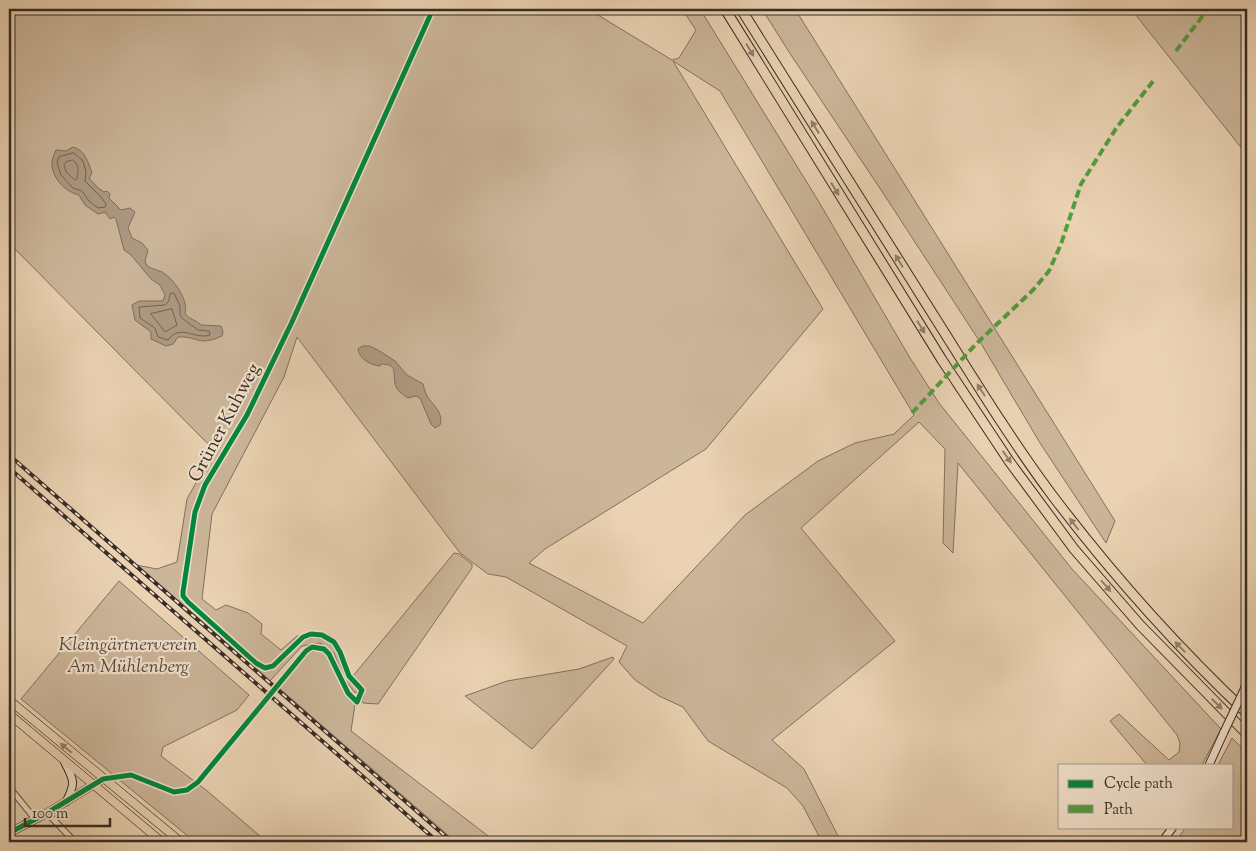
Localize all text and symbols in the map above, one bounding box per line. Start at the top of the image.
one-way arrow [746,44,755,57]
one-way arrow [811,121,820,134]
one-way arrow [831,182,840,195]
one-way arrow [894,254,903,267]
one-way arrow [917,320,926,333]
street label: Grüner Kuhweg [182,359,268,488]
one-way arrow [977,384,986,397]
one-way arrow [1002,450,1012,464]
one-way arrow [1069,517,1080,530]
one-way arrow [1100,580,1111,592]
park label: Kleingärtnerverein Am Mühlenberg [58,632,198,681]
one-way arrow [1174,641,1186,653]
one-way arrow [1211,698,1223,710]
one-way arrow [60,743,72,754]
legend [1058,764,1234,828]
text: Cycle path [1104,774,1173,795]
scale bar [25,796,110,828]
text: Path [1104,800,1133,821]
text: 100 m [32,804,69,825]

